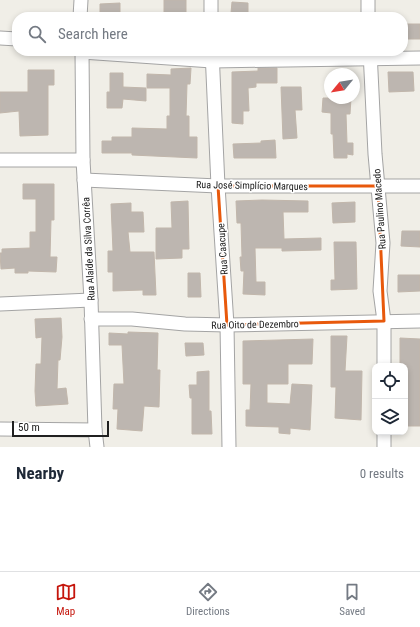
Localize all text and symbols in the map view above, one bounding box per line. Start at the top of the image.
search box [12,12,408,56]
icon: search [26,23,48,45]
text: Search here [58,25,128,43]
north arrow [324,68,360,104]
street label: Rua Paulino Macedo [371,168,388,250]
street label: Rua José Simplício Marques [196,179,308,192]
street label: Rua Alaíde da Silva Corrêa [80,197,97,301]
street label: Rua Caacupe [215,223,230,275]
street label: Rua Oito de Dezembro [211,318,299,331]
map controls [372,363,408,435]
button: locate [372,363,408,399]
button: layers [372,399,408,435]
scale bar [12,419,109,438]
text: 50 m [18,421,40,434]
text: Nearby [16,463,64,483]
text: 0 results [360,466,404,481]
tab: Map [55,581,77,618]
tab: Directions [186,581,230,618]
tab: Saved [339,581,365,618]

